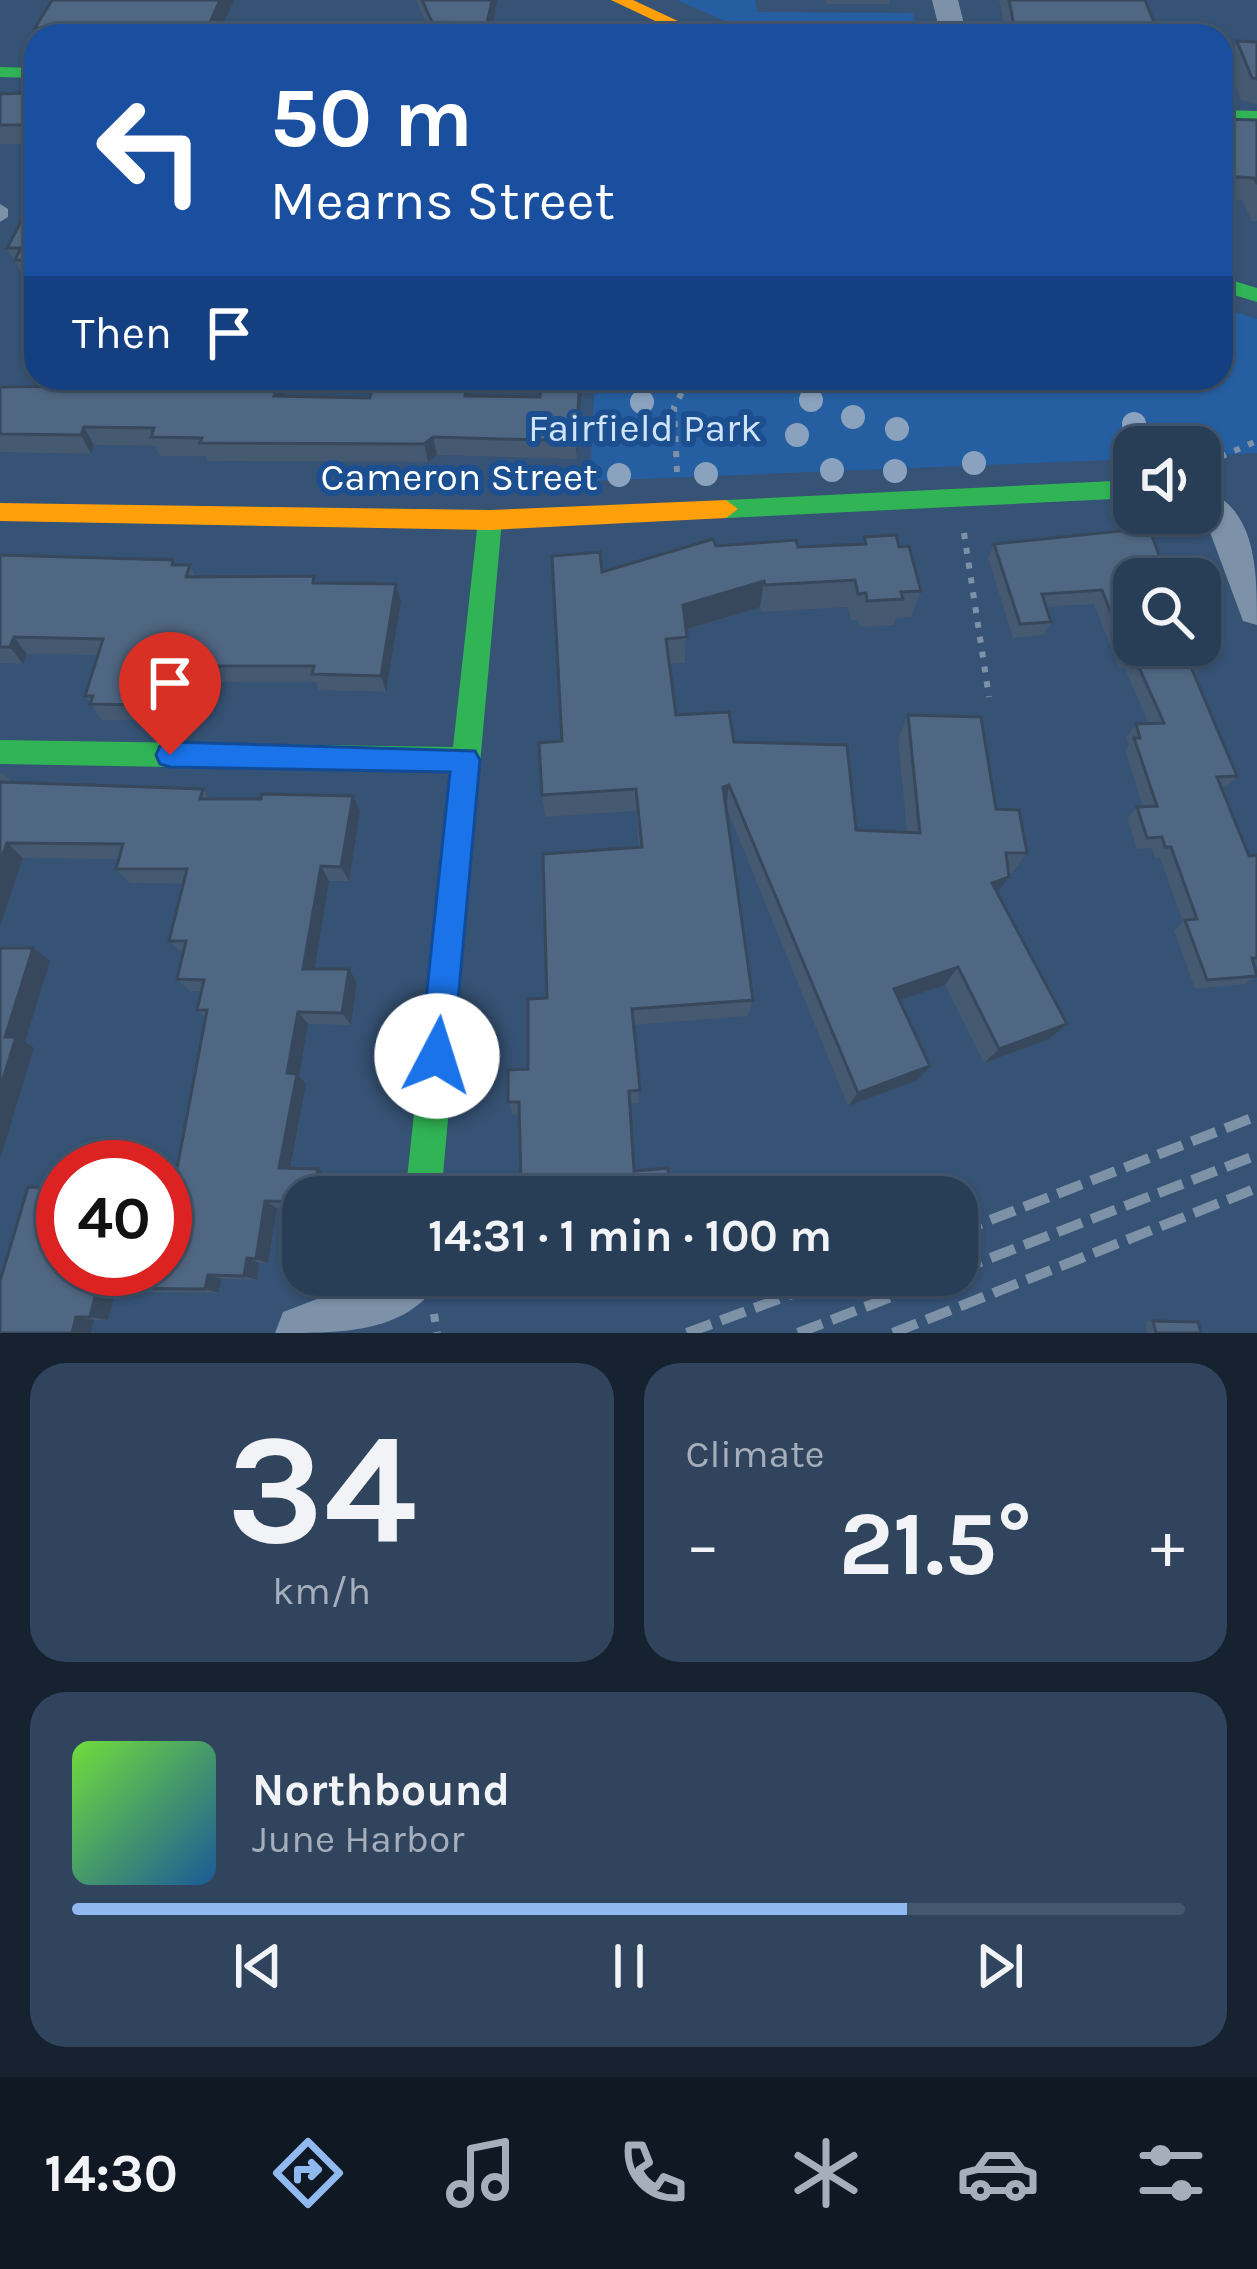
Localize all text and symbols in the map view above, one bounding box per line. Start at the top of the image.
text: 50 m [270,69,473,167]
icon: left [72,72,228,228]
text: Mearns Street [270,169,615,233]
icon: arrive [196,300,262,366]
text: Then [72,307,172,359]
park label: Fairfield Park [528,405,762,451]
map controls [1113,426,1221,666]
button: sound [1113,426,1221,534]
street label: Cameron Street [320,454,598,500]
button: search [1113,558,1221,666]
pin [119,632,221,755]
icon: arrive [137,650,203,716]
position arrow [374,993,500,1119]
speed limit sign: 40 [36,1140,192,1296]
text: 14:31 · 1 min · 100 m [428,1210,832,1262]
text: 34 [227,1399,417,1581]
text: Climate [686,1431,825,1477]
text: 21.5° [839,1491,1032,1597]
text: − [686,1506,720,1584]
text: + [1150,1506,1185,1584]
text: km/h [272,1568,371,1614]
text: Northbound [252,1764,510,1816]
text: June Harbor [252,1816,464,1862]
icon: previous [225,1933,291,1999]
icon: pause [596,1933,662,1999]
icon: next [967,1933,1033,1999]
icon: directions [266,2131,350,2215]
icon: music [439,2131,523,2215]
icon: phone [611,2131,695,2215]
icon: climate [784,2131,868,2215]
icon: car [956,2131,1040,2215]
icon: filters [1129,2131,1213,2215]
text: 14:30 [44,2141,178,2205]

